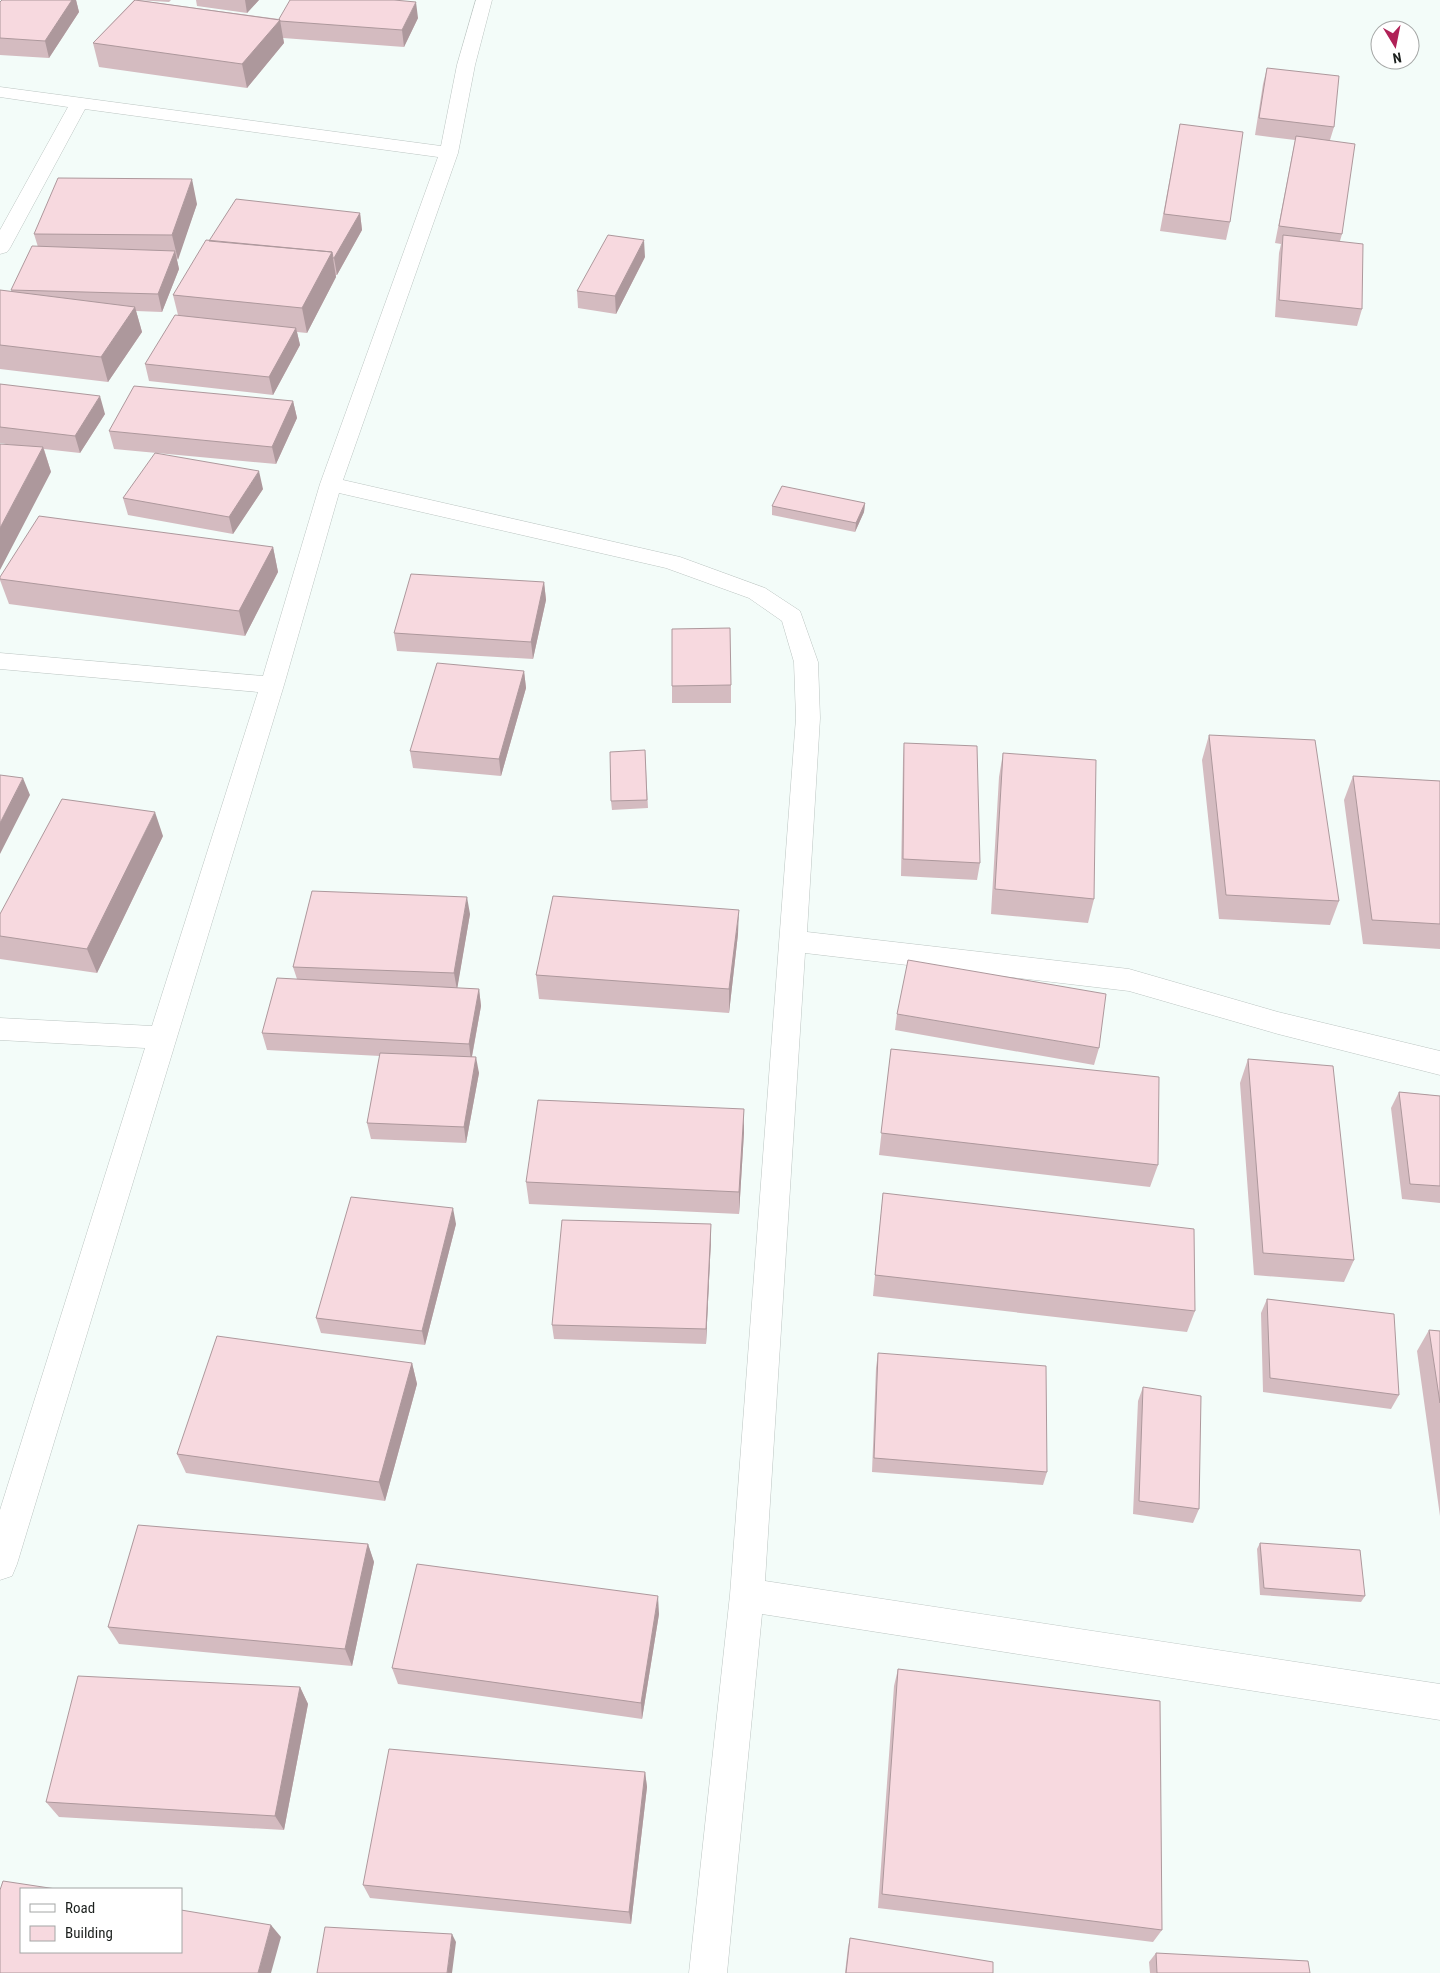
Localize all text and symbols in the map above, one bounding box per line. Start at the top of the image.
north arrow [1370,20,1420,70]
text: N [1392,49,1403,66]
legend [20,1888,182,1953]
text: Road [65,1899,95,1917]
text: Building [65,1924,113,1942]

